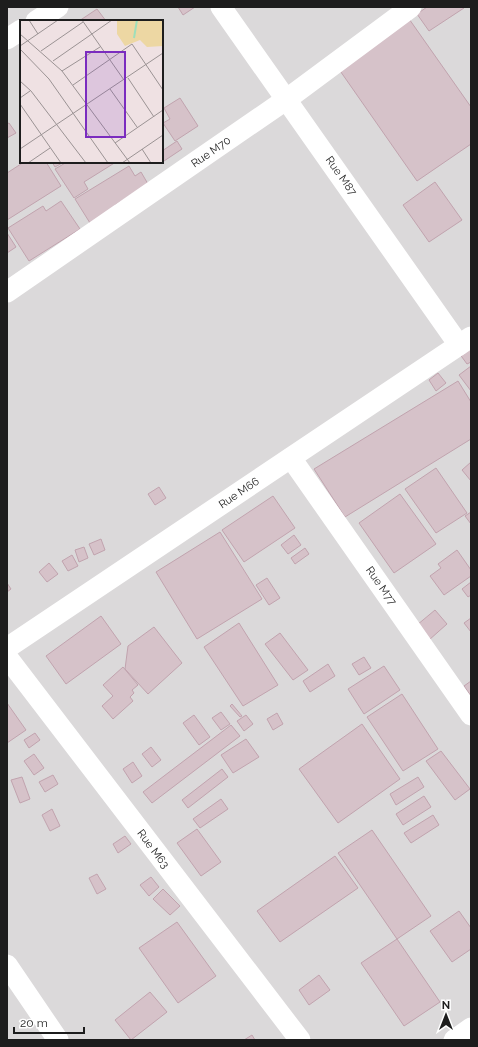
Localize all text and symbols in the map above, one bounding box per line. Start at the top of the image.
inset map [20,20,163,163]
street label: Rue M70 [189,134,233,170]
street label: Rue M87 [323,154,359,198]
street label: Rue M66 [216,475,262,511]
street label: Rue M77 [363,564,399,608]
street label: Rue M63 [134,827,172,871]
north arrow [426,995,466,1035]
text: N [442,999,450,1012]
scale bar [14,1009,84,1035]
text: 20 m [20,1016,48,1030]

